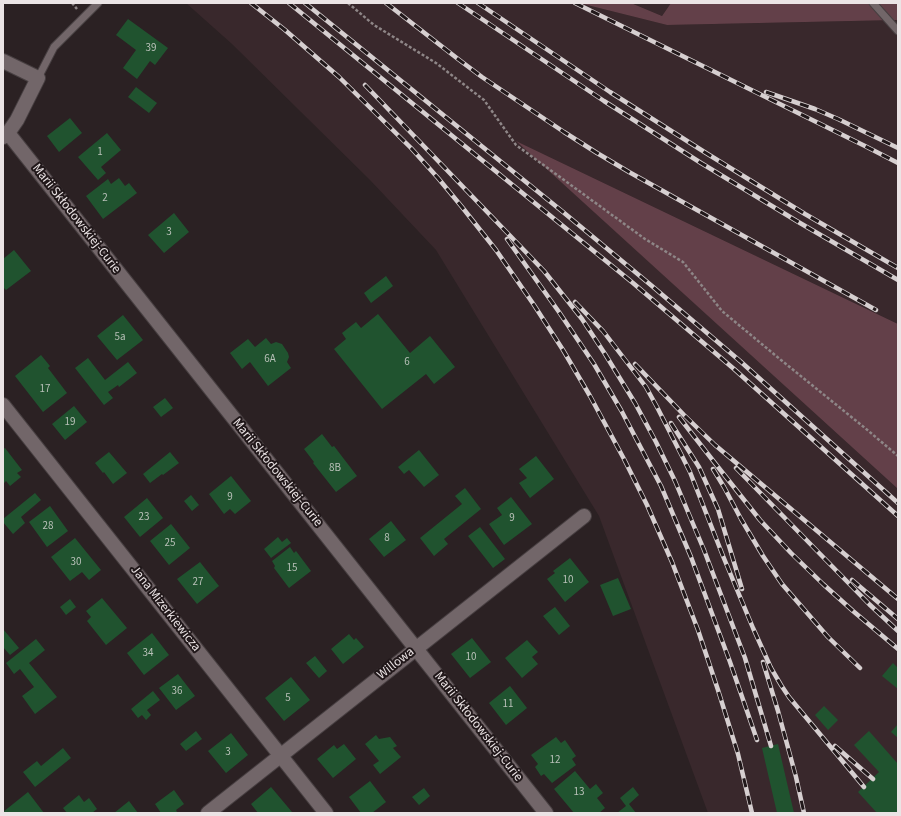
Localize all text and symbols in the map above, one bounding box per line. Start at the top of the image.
house number: 39 [146,42,156,56]
house number: 1 [97,146,103,160]
street label: Marii Skłodowskiej-Curie [28,161,124,277]
house number: 2 [102,192,108,206]
house number: 3 [166,226,172,240]
house number: 5a [114,331,126,345]
house number: 6A [264,353,276,367]
house number: 6 [404,356,410,370]
house number: 17 [40,383,50,397]
house number: 19 [65,416,75,430]
street label: Marii Skłodowskiej-Curie [229,416,325,530]
house number: 8B [329,462,341,476]
house number: 9 [227,491,233,505]
house number: 23 [139,511,149,525]
house number: 9 [509,512,515,526]
house number: 28 [43,520,53,534]
house number: 8 [384,532,390,546]
house number: 25 [165,537,175,551]
house number: 30 [71,556,81,570]
house number: 15 [287,562,297,576]
street label: Jana Mizerkiewicza [127,563,203,655]
house number: 10 [563,574,573,588]
house number: 27 [193,576,203,590]
street label: Willowa [374,645,418,683]
house number: 34 [143,647,153,661]
house number: 10 [466,651,476,665]
street label: Marii Skłodowskiej-Curie [430,669,526,785]
house number: 36 [172,685,182,699]
house number: 5 [285,692,291,706]
house number: 11 [503,698,513,712]
house number: 3 [225,746,231,760]
house number: 12 [550,754,560,768]
house number: 13 [574,786,584,800]

